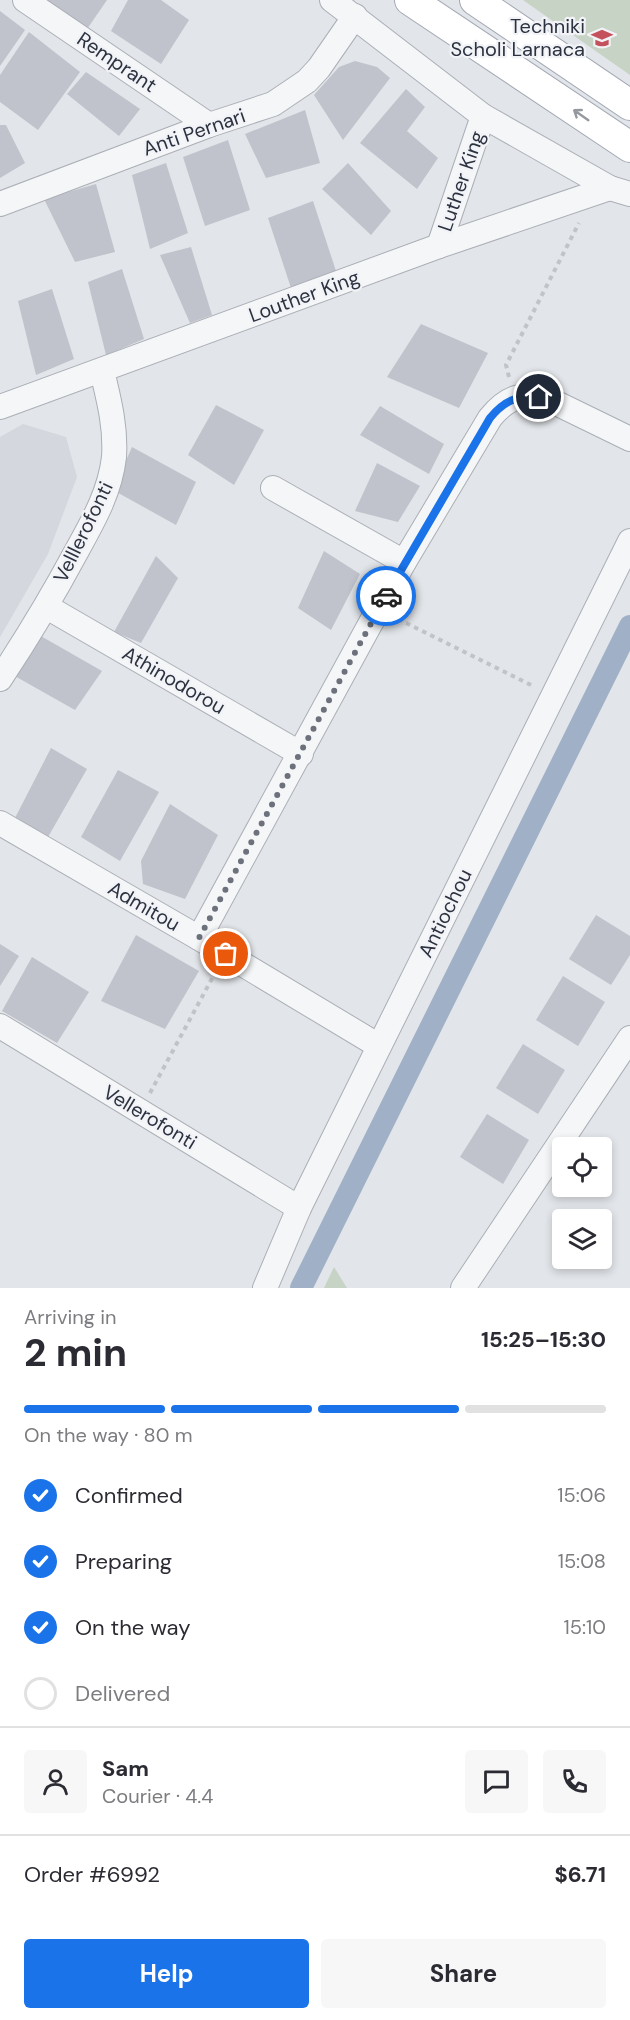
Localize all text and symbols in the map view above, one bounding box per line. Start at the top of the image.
place label: Techniki Scholi Larnaca [451,13,585,62]
street label: Remprant [72,26,162,98]
school or university icon: Techniki Scholi Larnaca [590,26,614,50]
street label: Anti Pernari [139,102,249,162]
one-way arrow [574,109,590,121]
street label: Luther King [432,127,490,235]
street label: Louther King [245,264,363,328]
pin [513,371,564,422]
icon: home [522,380,555,413]
street label: Velllerofonti [47,477,119,587]
courier [356,566,416,626]
icon: car [370,580,403,613]
street label: Athinodorou [118,640,230,720]
street label: Antiochou [412,864,478,962]
street label: Admitou [103,875,185,937]
pin [200,928,251,979]
icon: bag [209,937,242,970]
street label: Vellerofonti [98,1079,202,1155]
map controls [552,1137,612,1269]
button: locate [552,1137,612,1197]
button: layers [552,1209,612,1269]
text: Arriving in [24,1304,116,1330]
text: 15:25–15:30 [481,1325,606,1354]
text: 2 min [24,1327,127,1378]
text: On the way · 80 m [24,1422,192,1448]
icon: check [24,1479,57,1512]
text: Confirmed [75,1481,183,1510]
text: 15:06 [557,1482,606,1508]
icon: check [24,1545,57,1578]
text: Preparing [75,1547,172,1576]
text: 15:08 [558,1548,606,1574]
icon: check [24,1611,57,1644]
text: On the way [75,1613,190,1642]
text: 15:10 [564,1614,606,1640]
text: Delivered [75,1679,170,1708]
button: person [24,1750,87,1813]
button: chat [465,1750,528,1813]
button: phone [543,1750,606,1813]
text: Sam [102,1754,149,1783]
text: Courier · 4.4 [102,1783,213,1809]
text: Order #6992 [24,1860,160,1889]
text: $6.71 [554,1860,606,1889]
button: Help [24,1939,309,2008]
button: Share [321,1939,606,2008]

